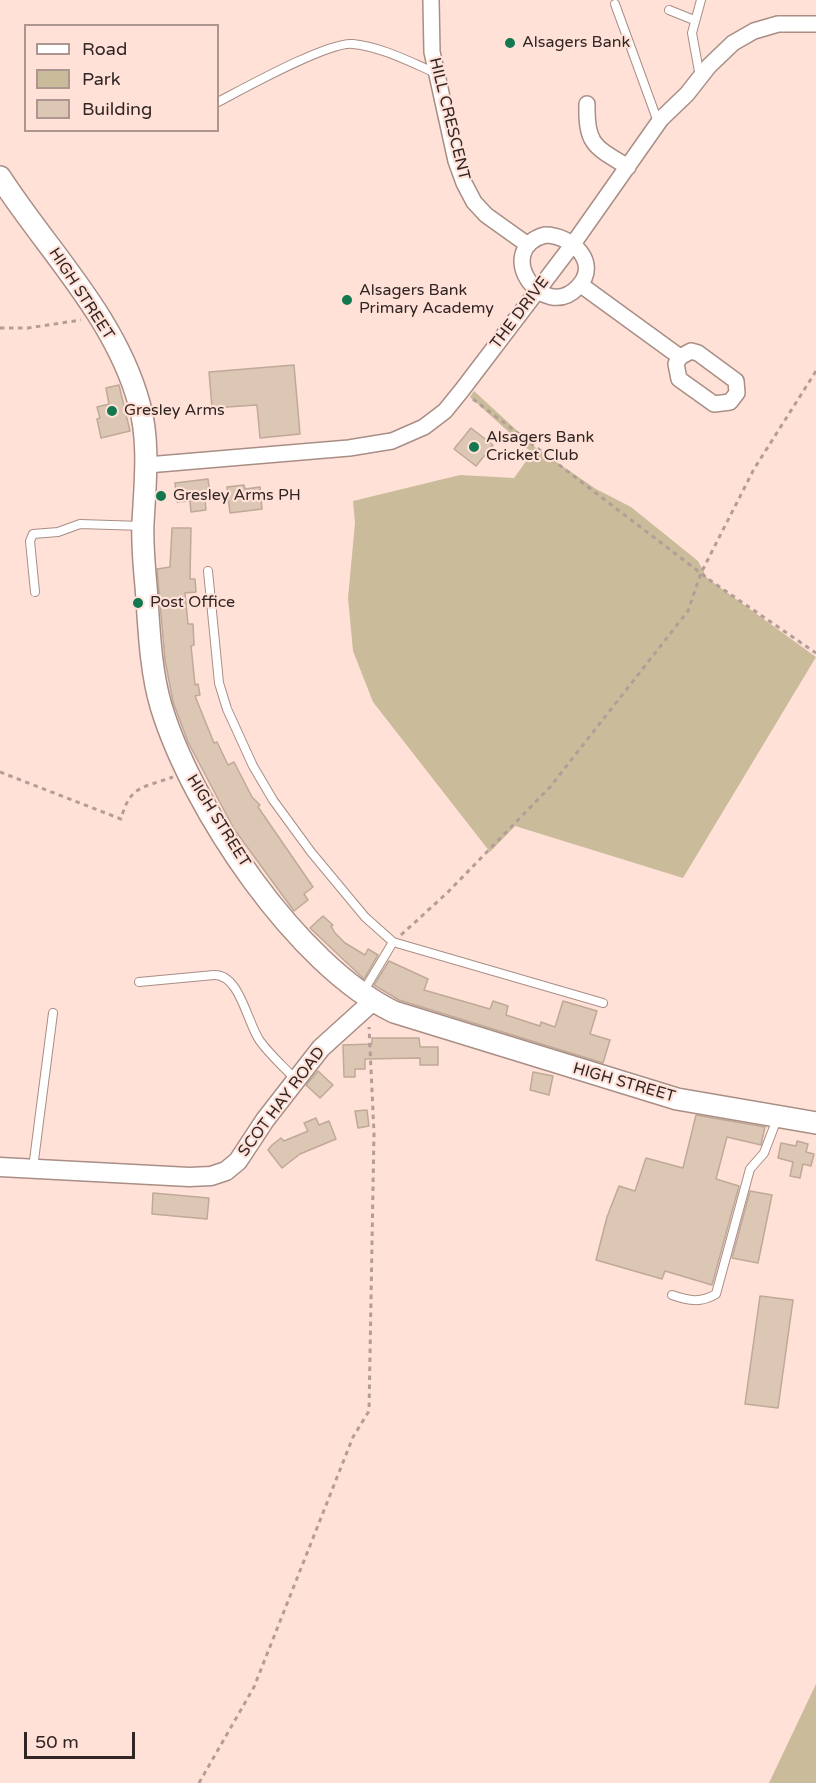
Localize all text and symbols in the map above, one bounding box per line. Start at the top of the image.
legend [24,24,219,132]
place label: Alsagers Bank [522,33,630,53]
marker: Alsagers Bank [503,36,517,50]
text: Road [82,38,127,60]
street label: HILL CRESCENT [424,56,474,182]
text: Park [82,68,120,90]
text: Building [82,98,152,120]
street label: HIGH STREET [44,245,118,343]
street label: THE DRIVE [487,273,553,353]
place label: Alsagers Bank Primary Academy [359,281,494,319]
marker: Alsagers Bank Primary Academy [340,293,354,307]
place label: Gresley Arms [124,401,225,421]
marker: Gresley Arms [105,404,119,418]
place label: Alsagers Bank Cricket Club [486,428,594,466]
marker: Alsagers Bank Cricket Club [467,440,481,454]
place label: Gresley Arms PH [173,486,301,506]
marker: Gresley Arms PH [154,489,168,503]
place label: Post Office [150,593,235,613]
marker: Post Office [131,596,145,610]
street label: HIGH STREET [182,771,254,871]
street label: SCOT HAY ROAD [234,1043,330,1161]
street label: HIGH STREET [571,1059,677,1107]
scale bar [27,1720,138,1758]
text: 50 m [35,1731,79,1753]

